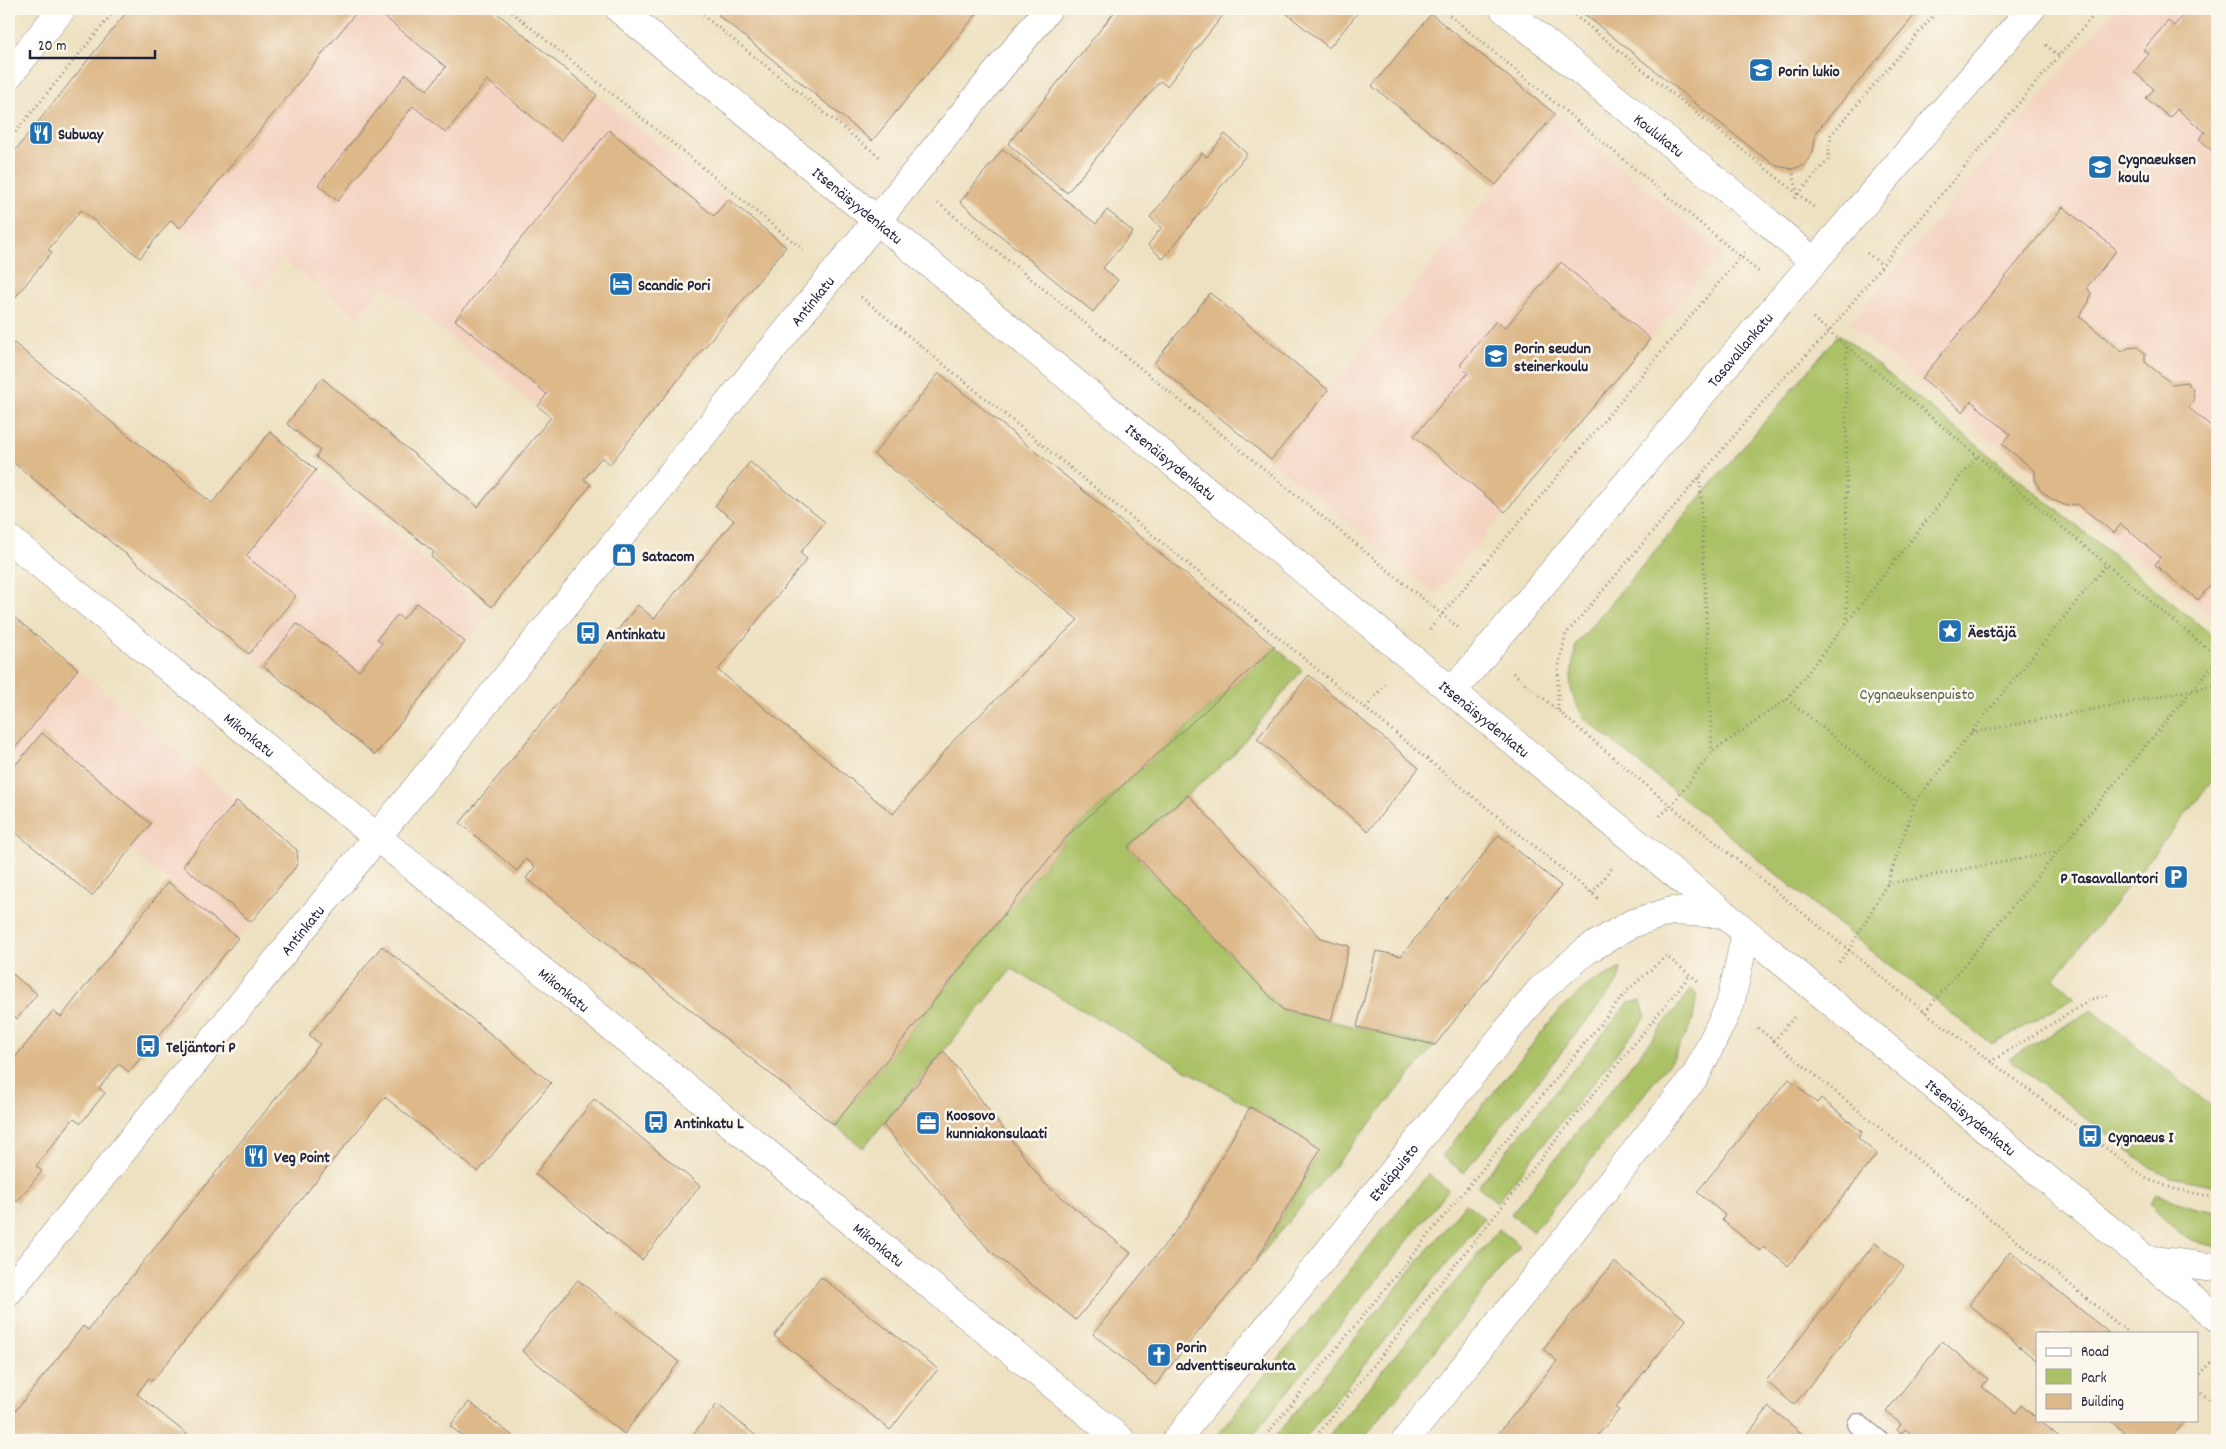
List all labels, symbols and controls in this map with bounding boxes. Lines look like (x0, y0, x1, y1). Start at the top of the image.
scale bar (30, 28, 155, 60)
text: 20 m (38, 36, 66, 58)
school or university icon: Porin lukio (1748, 57, 1774, 83)
place label: Porin lukio (1778, 61, 1840, 84)
street label: Koulukatu (1628, 109, 1688, 164)
restaurant icon: Subway (28, 120, 54, 146)
place label: Subway (58, 124, 105, 147)
place label: Cygnaeuksen koulu (2118, 149, 2196, 190)
school or university icon: Cygnaeuksen koulu (2087, 154, 2113, 180)
street label: Itsenäisyydenkatu (806, 162, 907, 251)
hotel icon: Scandic Pori (608, 271, 634, 297)
street label: Antinkatu (786, 272, 841, 332)
place label: Scandic Pori (638, 275, 710, 298)
street label: Tasavallankatu (1703, 308, 1780, 393)
place label: Porin seudun steinerkoulu (1514, 338, 1591, 379)
school or university icon: Porin seudun steinerkoulu (1483, 343, 1509, 369)
street label: Itsenäisyydenkatu (1119, 419, 1220, 508)
shop icon: Satacom (611, 542, 637, 568)
place label: Satacom (642, 546, 695, 569)
place icon: Äestäjä (1937, 618, 1963, 644)
bus stop icon: Antinkatu (575, 620, 601, 646)
place label: Äestäjä (1968, 622, 2017, 645)
place label: Antinkatu (606, 624, 665, 647)
street label: Itsenäisyydenkatu (1433, 676, 1534, 764)
park label: Cygnaeuksenpuisto (1860, 684, 1974, 707)
street label: Mikonkatu (218, 708, 279, 764)
parking icon: P Tasavallantori (2163, 864, 2189, 890)
place label: P Tasavallantori (2060, 868, 2158, 891)
street label: Antinkatu (276, 901, 331, 962)
street label: Mikonkatu (532, 963, 594, 1019)
bus stop icon: Teljäntori P (135, 1033, 161, 1059)
place label: Teljäntori P (166, 1037, 236, 1060)
street label: Itsenäisyydenkatu (1919, 1074, 2020, 1163)
place label: Koosovo kunniakonsulaati (946, 1105, 1047, 1146)
bus stop icon: Antinkatu L (643, 1109, 669, 1135)
office icon: Koosovo kunniakonsulaati (915, 1110, 941, 1136)
place label: Antinkatu L (674, 1113, 744, 1136)
bus stop icon: Cygnaeus I (2077, 1123, 2103, 1149)
place label: Cygnaeus I (2108, 1127, 2175, 1150)
street label: Eteläpuisto (1364, 1139, 1426, 1207)
restaurant icon: Veg Point (243, 1143, 269, 1169)
place label: Veg Point (274, 1147, 330, 1170)
street label: Mikonkatu (847, 1218, 908, 1274)
legend (2036, 1332, 2198, 1422)
place label: Porin adventtiseurakunta (1176, 1337, 1297, 1378)
church icon: Porin adventtiseurakunta (1146, 1342, 1172, 1368)
text: Road (2081, 1342, 2109, 1364)
text: Park (2081, 1368, 2107, 1390)
text: Building (2081, 1392, 2124, 1414)

